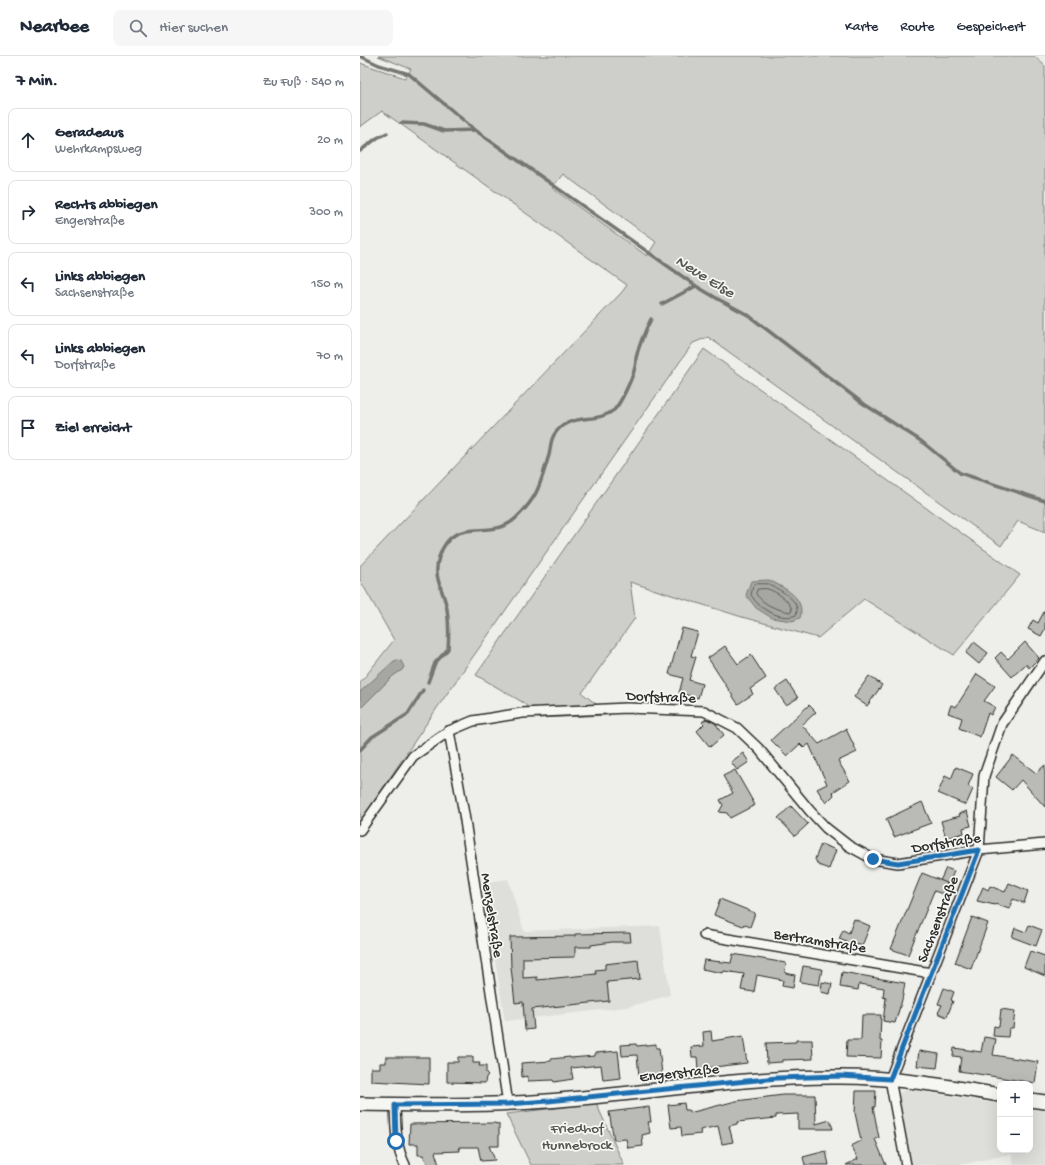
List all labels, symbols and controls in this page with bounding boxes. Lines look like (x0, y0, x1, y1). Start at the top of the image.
search box (113, 10, 393, 46)
text: Nearbee (20, 16, 89, 39)
icon: search (127, 17, 149, 39)
text: Hier suchen (159, 19, 228, 37)
text: Karte (845, 19, 878, 36)
text: Route (900, 19, 934, 36)
text: Gespeichert (956, 19, 1025, 36)
text: 7 Min. (16, 72, 58, 92)
text: Zu Fuß · 540 m (263, 75, 344, 90)
text: Geradeaus (55, 124, 123, 142)
icon: ahead (17, 129, 39, 151)
text: 20 m (317, 133, 343, 148)
text: Wehrkampsweg (55, 142, 142, 157)
text: Rechts abbiegen (55, 196, 158, 214)
icon: right (17, 201, 39, 223)
text: 300 m (309, 205, 343, 220)
text: Engerstraße (55, 214, 125, 229)
water label: Neue Else (671, 252, 738, 304)
text: Links abbiegen (55, 268, 145, 286)
icon: left (17, 273, 39, 295)
text: 150 m (311, 277, 343, 292)
text: Sachsenstraße (55, 286, 134, 301)
text: Links abbiegen (55, 340, 145, 358)
icon: left (17, 345, 39, 367)
text: 70 m (317, 349, 343, 364)
text: Dorfstraße (55, 358, 115, 373)
icon: arrive (17, 417, 39, 439)
text: Ziel erreicht (55, 419, 131, 437)
street label: Dorfstraße (625, 688, 696, 708)
street label: Dorfstraße (910, 830, 982, 858)
route end (864, 850, 882, 868)
street label: Menzelstraße (475, 872, 507, 959)
street label: Sachsenstraße (914, 874, 964, 965)
street label: Bertramstraße (771, 926, 867, 958)
street label: Engerstraße (638, 1061, 720, 1087)
map controls (997, 1081, 1033, 1153)
button: + (997, 1081, 1033, 1117)
button: − (997, 1117, 1033, 1153)
park label: Friedhof Hunnebrock (542, 1120, 614, 1155)
route start (387, 1132, 405, 1150)

